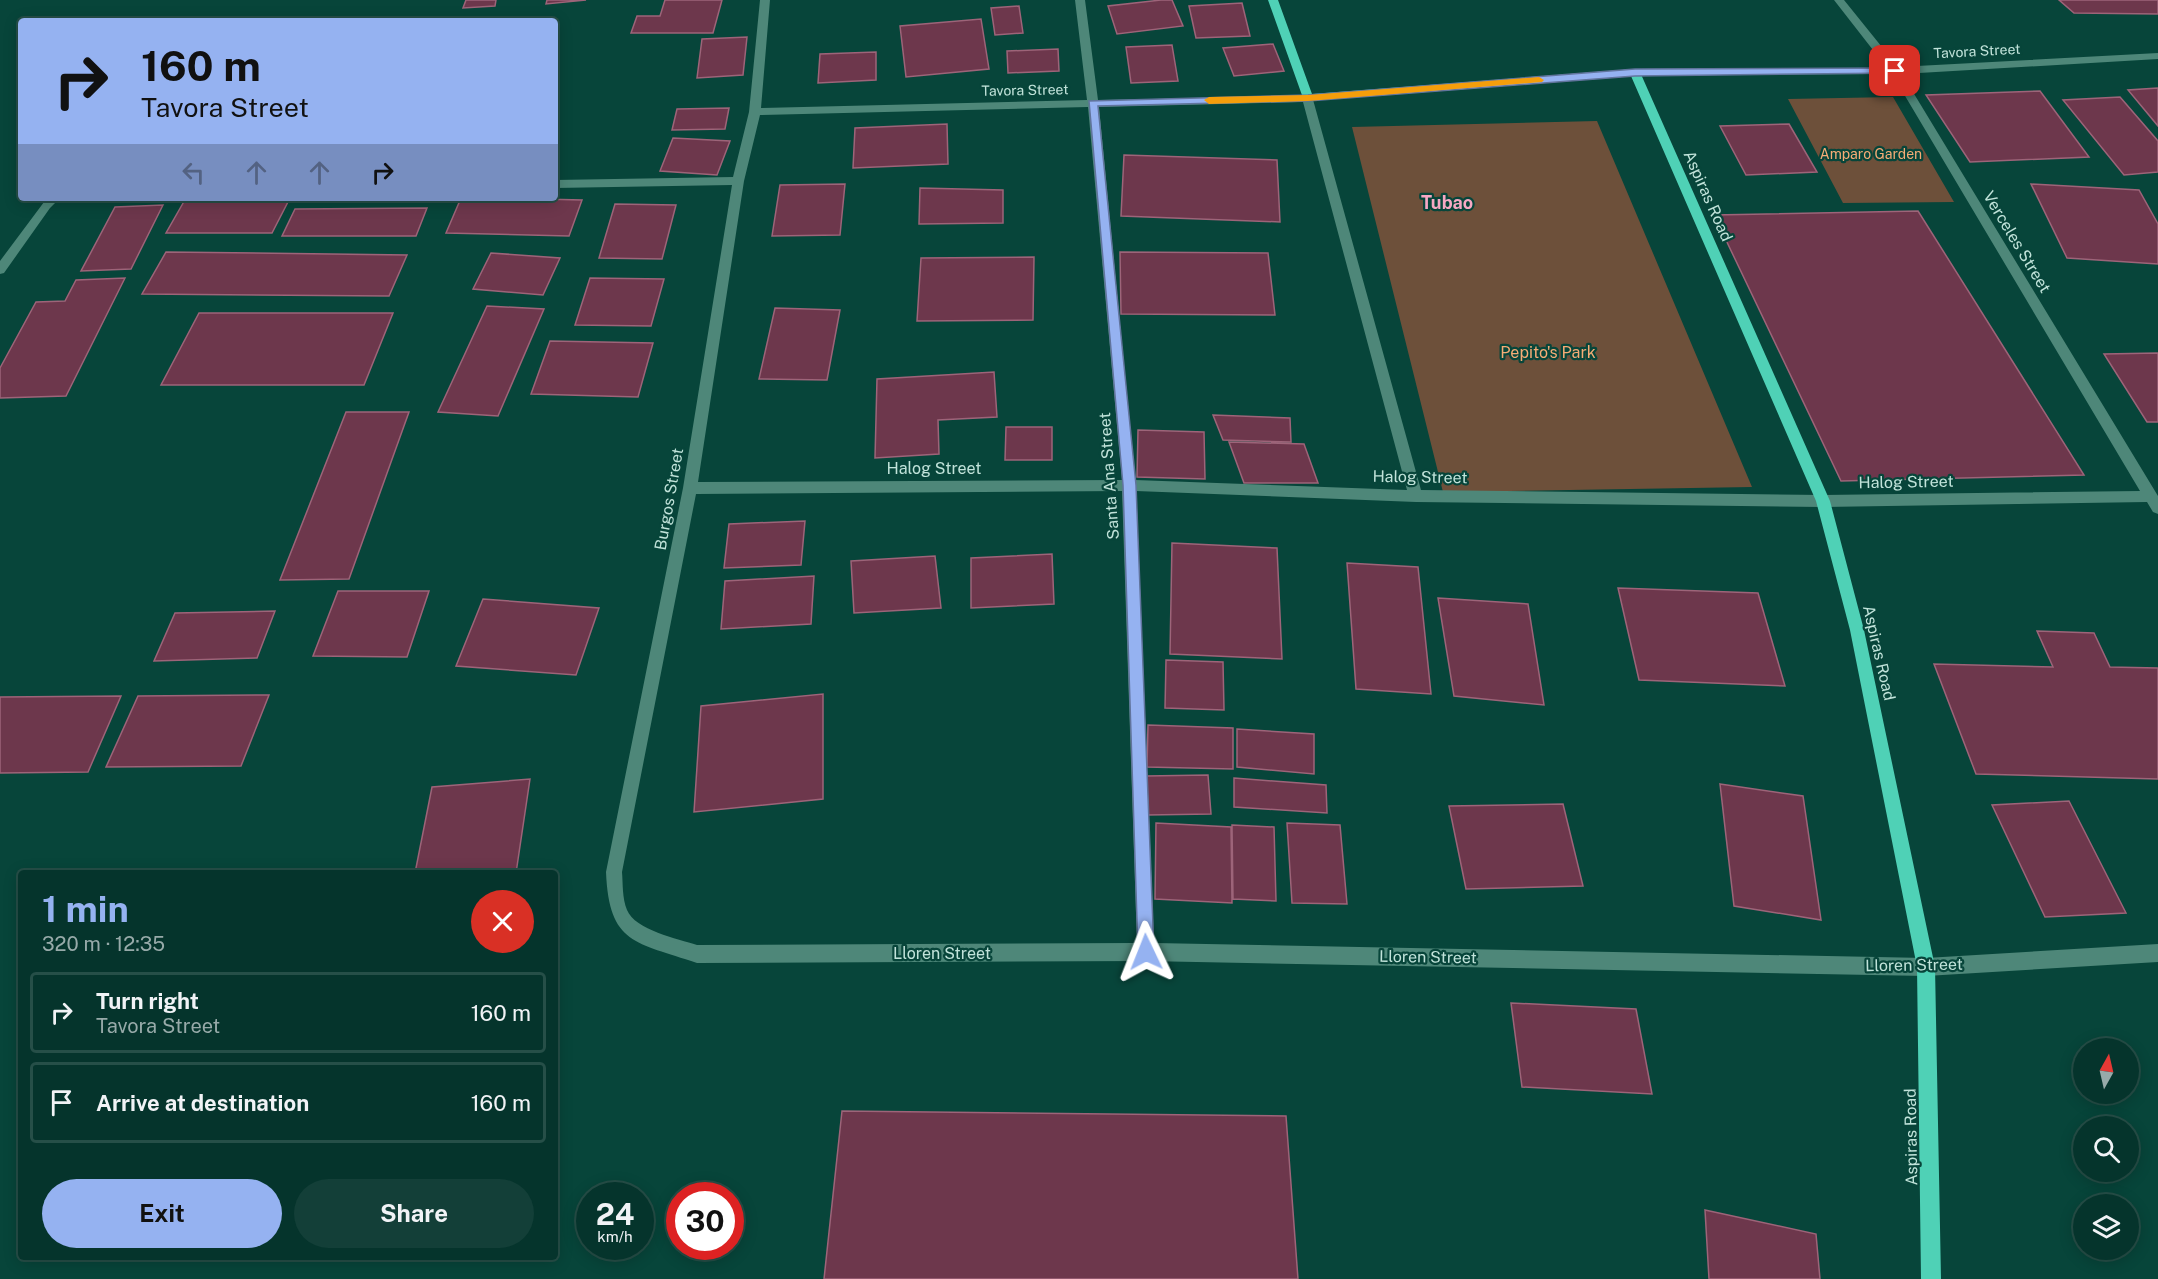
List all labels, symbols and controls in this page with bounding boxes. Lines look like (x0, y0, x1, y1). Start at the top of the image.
text: 160 m (141, 41, 261, 90)
street label: Tavora Street (1933, 41, 2021, 61)
icon: right (42, 42, 120, 120)
pin (1869, 45, 1920, 96)
icon: arrive (1878, 54, 1911, 87)
street label: Tavora Street (981, 81, 1069, 99)
text: Tavora Street (141, 91, 309, 123)
park label: Amparo Garden (1820, 146, 1922, 162)
street label: Aspiras Road (1680, 148, 1736, 244)
icon: left (177, 156, 210, 189)
icon: ahead (240, 156, 273, 189)
icon: ahead (303, 156, 336, 189)
icon: right (366, 156, 399, 189)
street label: Verceles Street (1979, 188, 2055, 296)
district label: Tubao (1421, 192, 1473, 213)
park label: Pepito's Park (1500, 343, 1596, 362)
street label: Santa Ana Street (1095, 412, 1123, 540)
street label: Burgos Street (651, 446, 687, 552)
street label: Halog Street (886, 459, 982, 478)
street label: Halog Street (1372, 467, 1468, 487)
street label: Halog Street (1858, 472, 1954, 492)
street label: Aspiras Road (1859, 603, 1899, 703)
text: 1 min (42, 888, 129, 930)
button: close (471, 890, 534, 953)
position arrow (1114, 920, 1178, 984)
text: 320 m · 12:35 (42, 932, 165, 956)
street label: Lloren Street (893, 944, 991, 963)
street label: Lloren Street (1379, 947, 1477, 967)
street label: Lloren Street (1865, 955, 1963, 975)
text: Turn right (96, 988, 199, 1014)
icon: right (45, 996, 78, 1029)
text: 160 m (471, 1000, 531, 1026)
text: Tavora Street (96, 1014, 220, 1038)
north arrow (2073, 1038, 2139, 1104)
map controls (2073, 1038, 2139, 1260)
icon: arrive (45, 1086, 78, 1119)
street label: Aspiras Road (1901, 1088, 1921, 1186)
text: Arrive at destination (96, 1090, 309, 1116)
text: 160 m (471, 1090, 531, 1116)
button: search (2073, 1116, 2139, 1182)
button: Exit (42, 1179, 282, 1248)
button: Share (294, 1179, 534, 1248)
speed limit sign: 30 (666, 1182, 744, 1260)
button: layers (2073, 1194, 2139, 1260)
text: 24 (596, 1196, 634, 1232)
text: km/h (597, 1228, 633, 1245)

